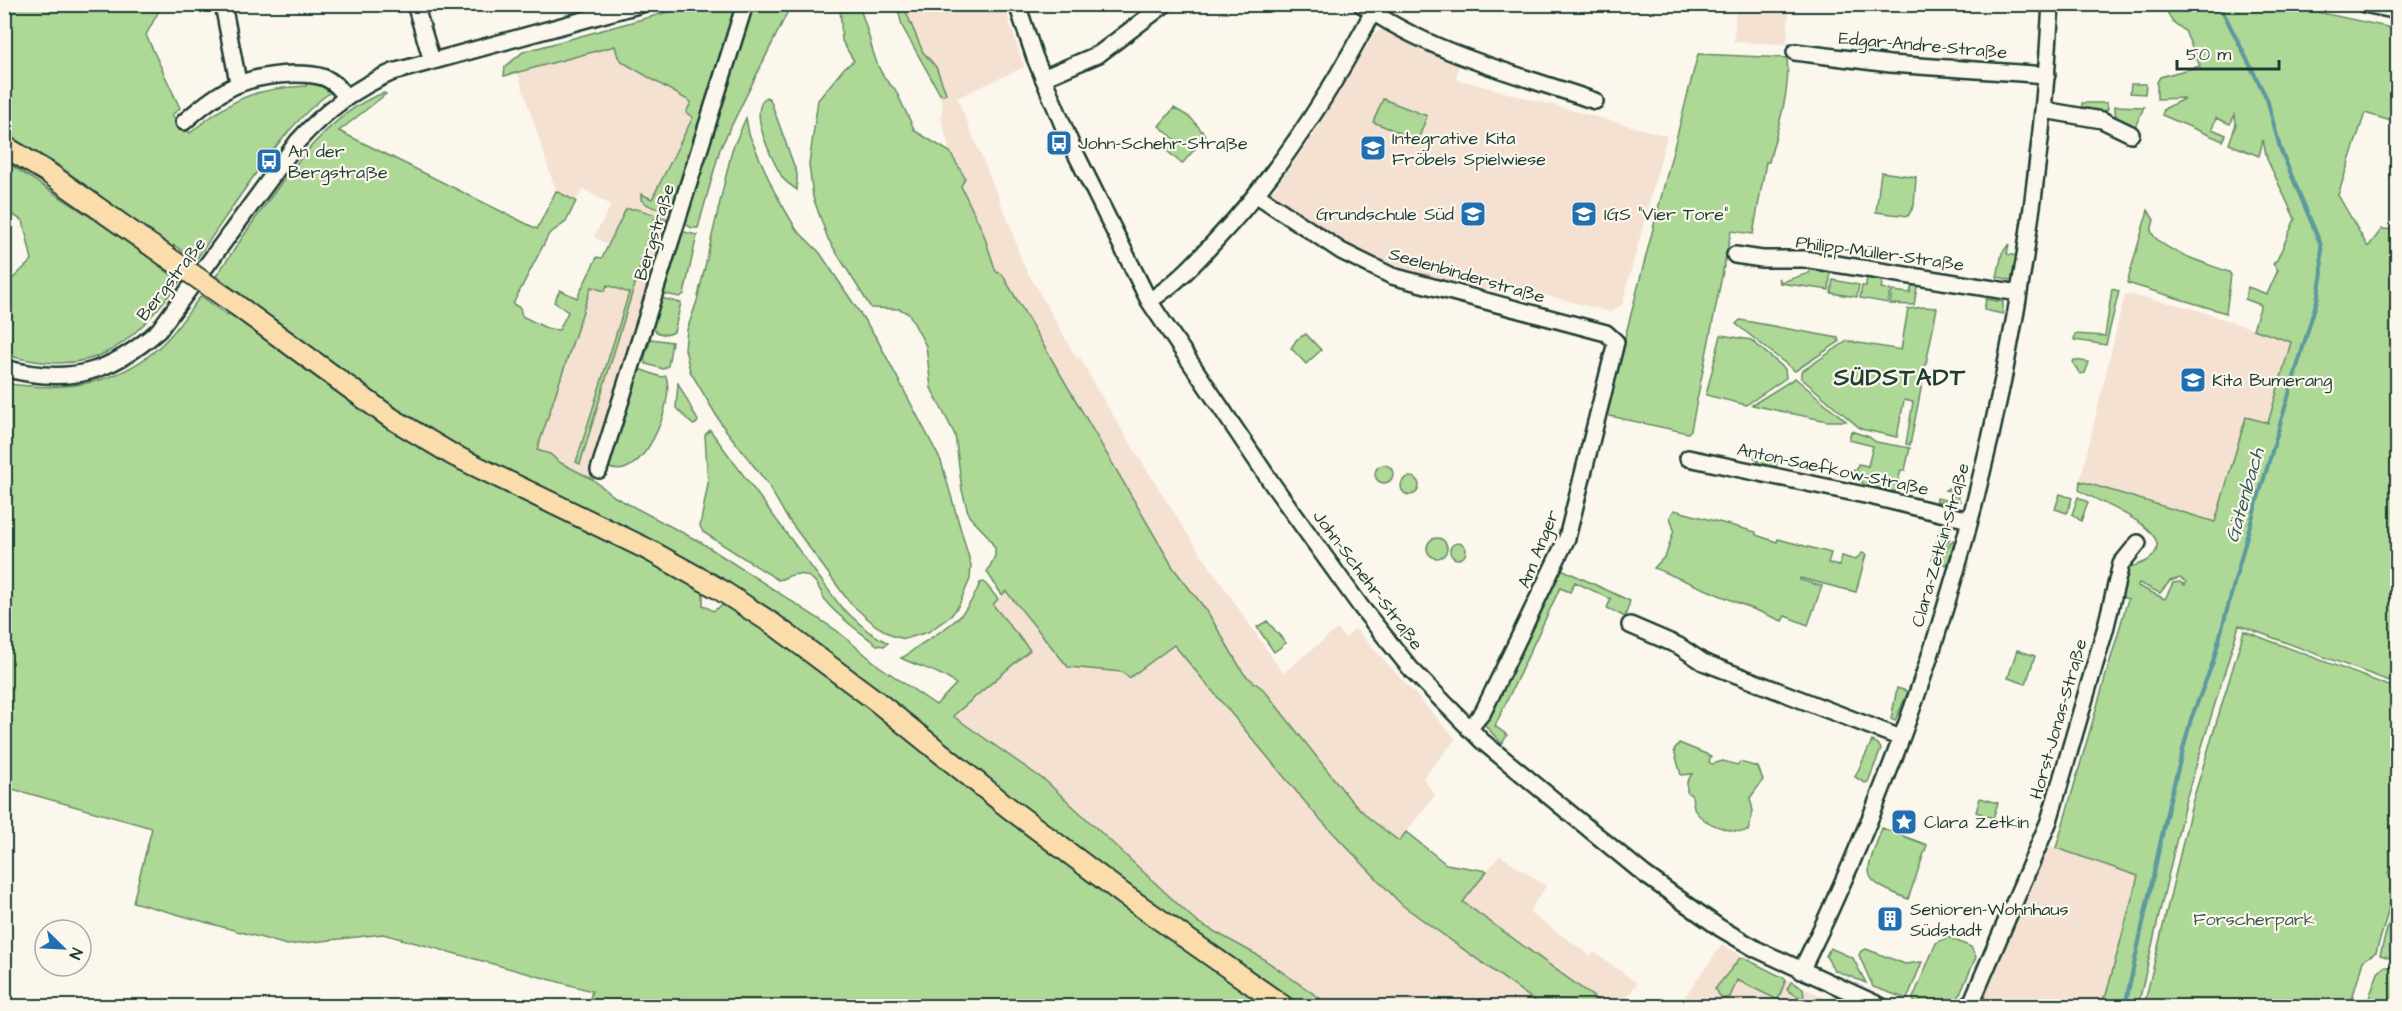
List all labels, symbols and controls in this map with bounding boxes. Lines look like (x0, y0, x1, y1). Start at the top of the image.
street label: Edgar-Andre-Straße (1837, 26, 2009, 66)
scale bar (2177, 33, 2279, 71)
text: 50 m (2186, 42, 2231, 67)
place label: Integrative Kita Fröbels Spielwiese (1392, 126, 1546, 172)
bus stop icon: John-Schehr-Straße (1044, 128, 1074, 158)
place label: John-Schehr-Straße (1078, 131, 1248, 156)
school or university icon: Integrative Kita Fröbels Spielwiese (1358, 133, 1388, 163)
place label: An der Bergstraße (288, 139, 388, 186)
bus stop icon: An der Bergstraße (254, 146, 284, 176)
street label: Bergstraße (628, 181, 682, 284)
school or university icon: Grundschule Süd (1458, 199, 1488, 229)
school or university icon: IGS "Vier Tore" (1569, 199, 1599, 229)
place label: Grundschule Süd (1316, 202, 1454, 227)
place label: IGS "Vier Tore" (1604, 202, 1728, 227)
street label: Philipp-Müller-Straße (1794, 229, 1966, 278)
street label: Bergstraße (131, 232, 213, 327)
street label: Seelenbinderstraße (1386, 241, 1548, 310)
district label: SÜDSTADT (1833, 361, 1966, 395)
school or university icon: Kita Bumerang (2178, 365, 2208, 395)
place label: Kita Bumerang (2212, 368, 2332, 394)
street label: Anton-Saefkow-Straße (1735, 437, 1931, 502)
water label: Gätenbach (2218, 444, 2272, 546)
street label: Clara-Zetkin-Straße (1905, 460, 1976, 630)
street label: John-Schehr-Straße (1307, 505, 1429, 656)
street label: Am Anger (1511, 506, 1566, 592)
street label: Horst-Jonas-Straße (2024, 636, 2093, 802)
place icon: Clara Zetkin (1889, 807, 1919, 837)
place label: Clara Zetkin (1924, 810, 2029, 835)
place label: Senioren-Wohnhaus Südstadt (1910, 897, 2069, 943)
building icon: Senioren-Wohnhaus Südstadt (1875, 904, 1905, 934)
park label: Forscherpark (2193, 907, 2315, 932)
north arrow (33, 918, 93, 978)
text: N (64, 945, 88, 963)

